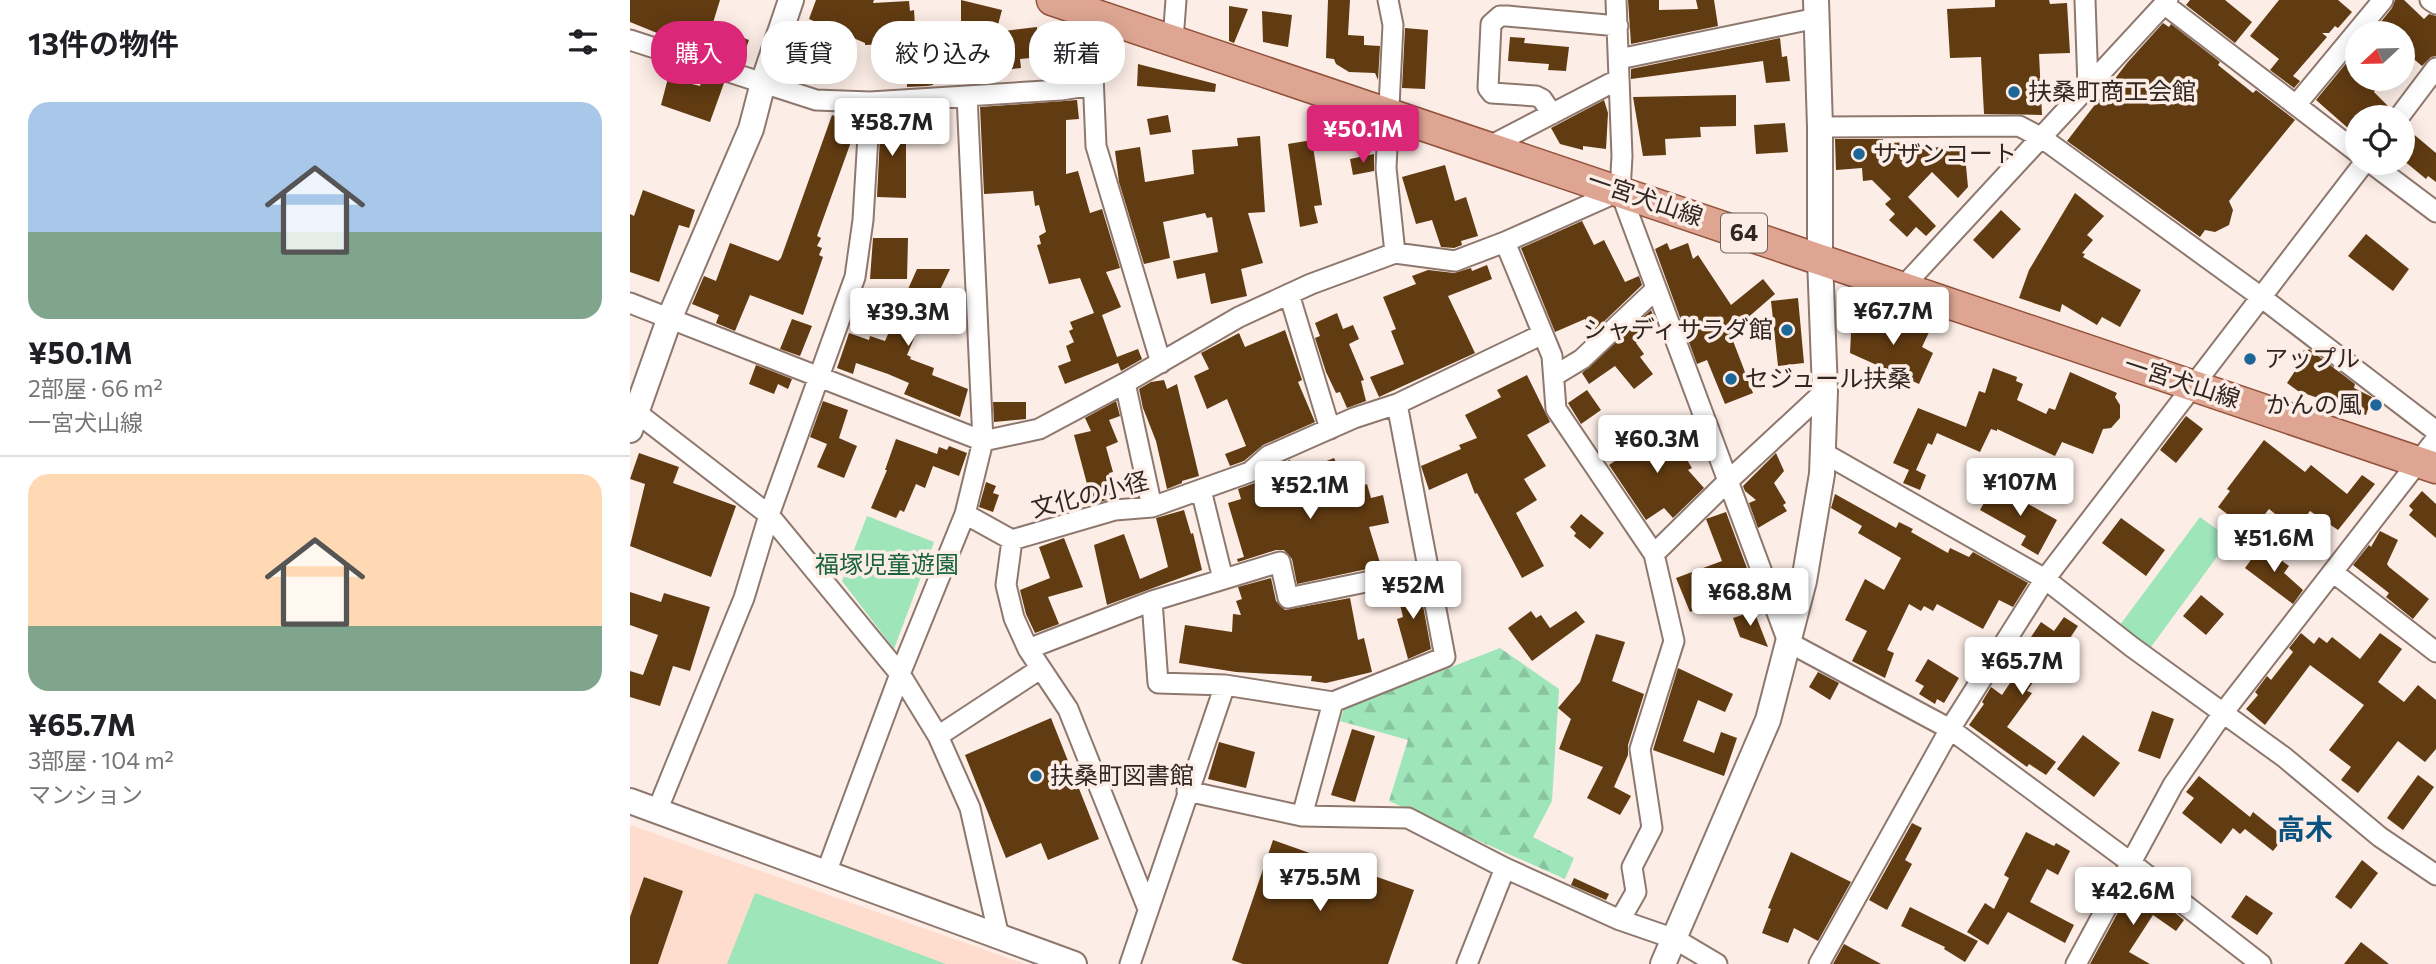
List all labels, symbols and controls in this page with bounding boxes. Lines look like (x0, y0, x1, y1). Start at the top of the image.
chip: 購入 (651, 21, 747, 84)
chip: 賃貸 (761, 21, 857, 84)
chip: 絞り込み (871, 21, 1015, 84)
chip: 新着 (1029, 21, 1125, 84)
north arrow (2345, 21, 2415, 91)
map controls (2345, 21, 2415, 175)
icon: filters (564, 23, 602, 61)
text: 13件の物件 (28, 24, 179, 61)
place label: 扶桑町商工会館 (2028, 76, 2196, 105)
marker: 扶桑町商工会館 (2006, 84, 2022, 100)
pin: ¥58.7M (835, 99, 949, 158)
button: locate (2345, 105, 2415, 175)
pin: ¥50.1M (1306, 106, 1420, 165)
text: ¥58.7M (851, 107, 933, 135)
text: ¥50.1M (1323, 114, 1403, 142)
place label: サザンコート (1873, 138, 2017, 167)
marker: サザンコート (1851, 146, 1867, 162)
icon: home (252, 147, 378, 273)
street label: 一宮犬山線 (1584, 164, 1707, 231)
road number: 64 (1721, 214, 1767, 252)
pin: ¥39.3M (851, 288, 965, 348)
pin: ¥67.7M (1836, 288, 1950, 347)
text: ¥67.7M (1853, 296, 1933, 324)
text: ¥39.3M (866, 297, 950, 325)
place label: シャディサラダ館 (1583, 314, 1773, 343)
marker: シャディサラダ館 (1779, 322, 1795, 338)
text: ¥50.1M (28, 333, 133, 370)
place label: アップル (2264, 343, 2360, 372)
street label: 一宮犬山線 (2121, 348, 2244, 413)
marker: アップル (2242, 351, 2258, 367)
place label: セジュール扶桑 (1745, 363, 1911, 392)
marker: セジュール扶桑 (1723, 371, 1739, 387)
text: 2部屋 · 66 m² (28, 374, 163, 402)
place label: かんの風 (2266, 389, 2362, 418)
marker: かんの風 (2368, 397, 2384, 413)
text: 一宮犬山線 (28, 408, 143, 436)
pin: ¥60.3M (1600, 416, 1714, 475)
text: ¥60.3M (1614, 424, 1700, 452)
pin: ¥107M (1971, 458, 2069, 518)
pin: ¥52.1M (1253, 462, 1367, 521)
street label: 文化の小径 (1028, 465, 1151, 522)
text: ¥107M (1983, 467, 2058, 495)
text: ¥52.1M (1271, 470, 1349, 498)
pin: ¥51.6M (2217, 514, 2331, 574)
icon: home (252, 519, 378, 645)
text: ¥51.6M (2234, 523, 2314, 551)
park label: 福塚児童遊園 (815, 549, 959, 578)
pin: ¥52M (1372, 562, 1454, 621)
pin: ¥68.8M (1693, 568, 1807, 628)
text: ¥52M (1381, 570, 1445, 598)
text: ¥68.8M (1708, 577, 1792, 605)
pin: ¥65.7M (1965, 638, 2079, 697)
text: ¥65.7M (1981, 646, 2063, 674)
text: ¥65.7M (28, 705, 136, 742)
text: 3部屋 · 104 m² (28, 746, 174, 774)
place label: 扶桑町図書館 (1050, 760, 1194, 789)
marker: 扶桑町図書館 (1028, 768, 1044, 784)
text: マンション (28, 780, 143, 808)
district label: 高木 (2277, 811, 2333, 845)
pin: ¥75.5M (1263, 853, 1377, 913)
text: ¥75.5M (1279, 862, 1361, 890)
pin: ¥42.6M (2076, 867, 2190, 927)
text: ¥42.6M (2091, 876, 2175, 904)

